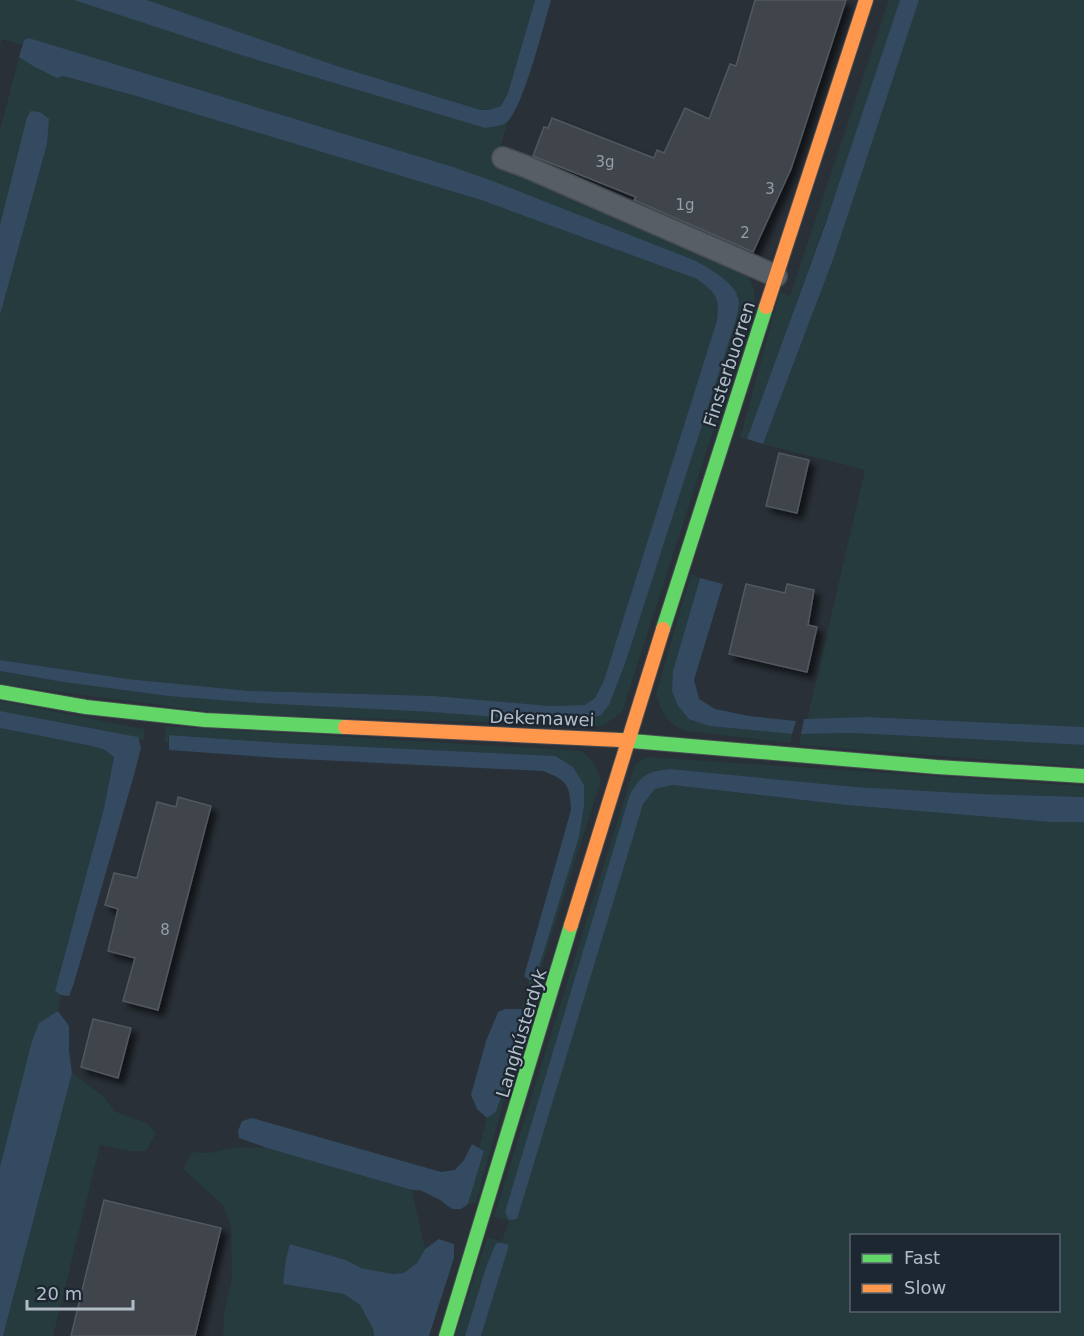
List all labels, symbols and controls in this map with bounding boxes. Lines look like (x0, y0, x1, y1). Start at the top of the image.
house number: 3g (595, 153, 615, 171)
house number: 3 (765, 180, 775, 198)
house number: 1g (675, 196, 695, 214)
house number: 2 (740, 224, 750, 242)
street label: Finsterbuorren (699, 299, 759, 429)
street label: Dekemawei (489, 706, 595, 730)
house number: 8 (160, 921, 170, 939)
street label: Langhústerdyk (491, 965, 551, 1100)
legend (850, 1234, 1060, 1312)
text: Fast (904, 1247, 940, 1268)
scale bar (27, 1273, 134, 1311)
text: Slow (904, 1277, 946, 1298)
text: 20 m (36, 1283, 82, 1304)

